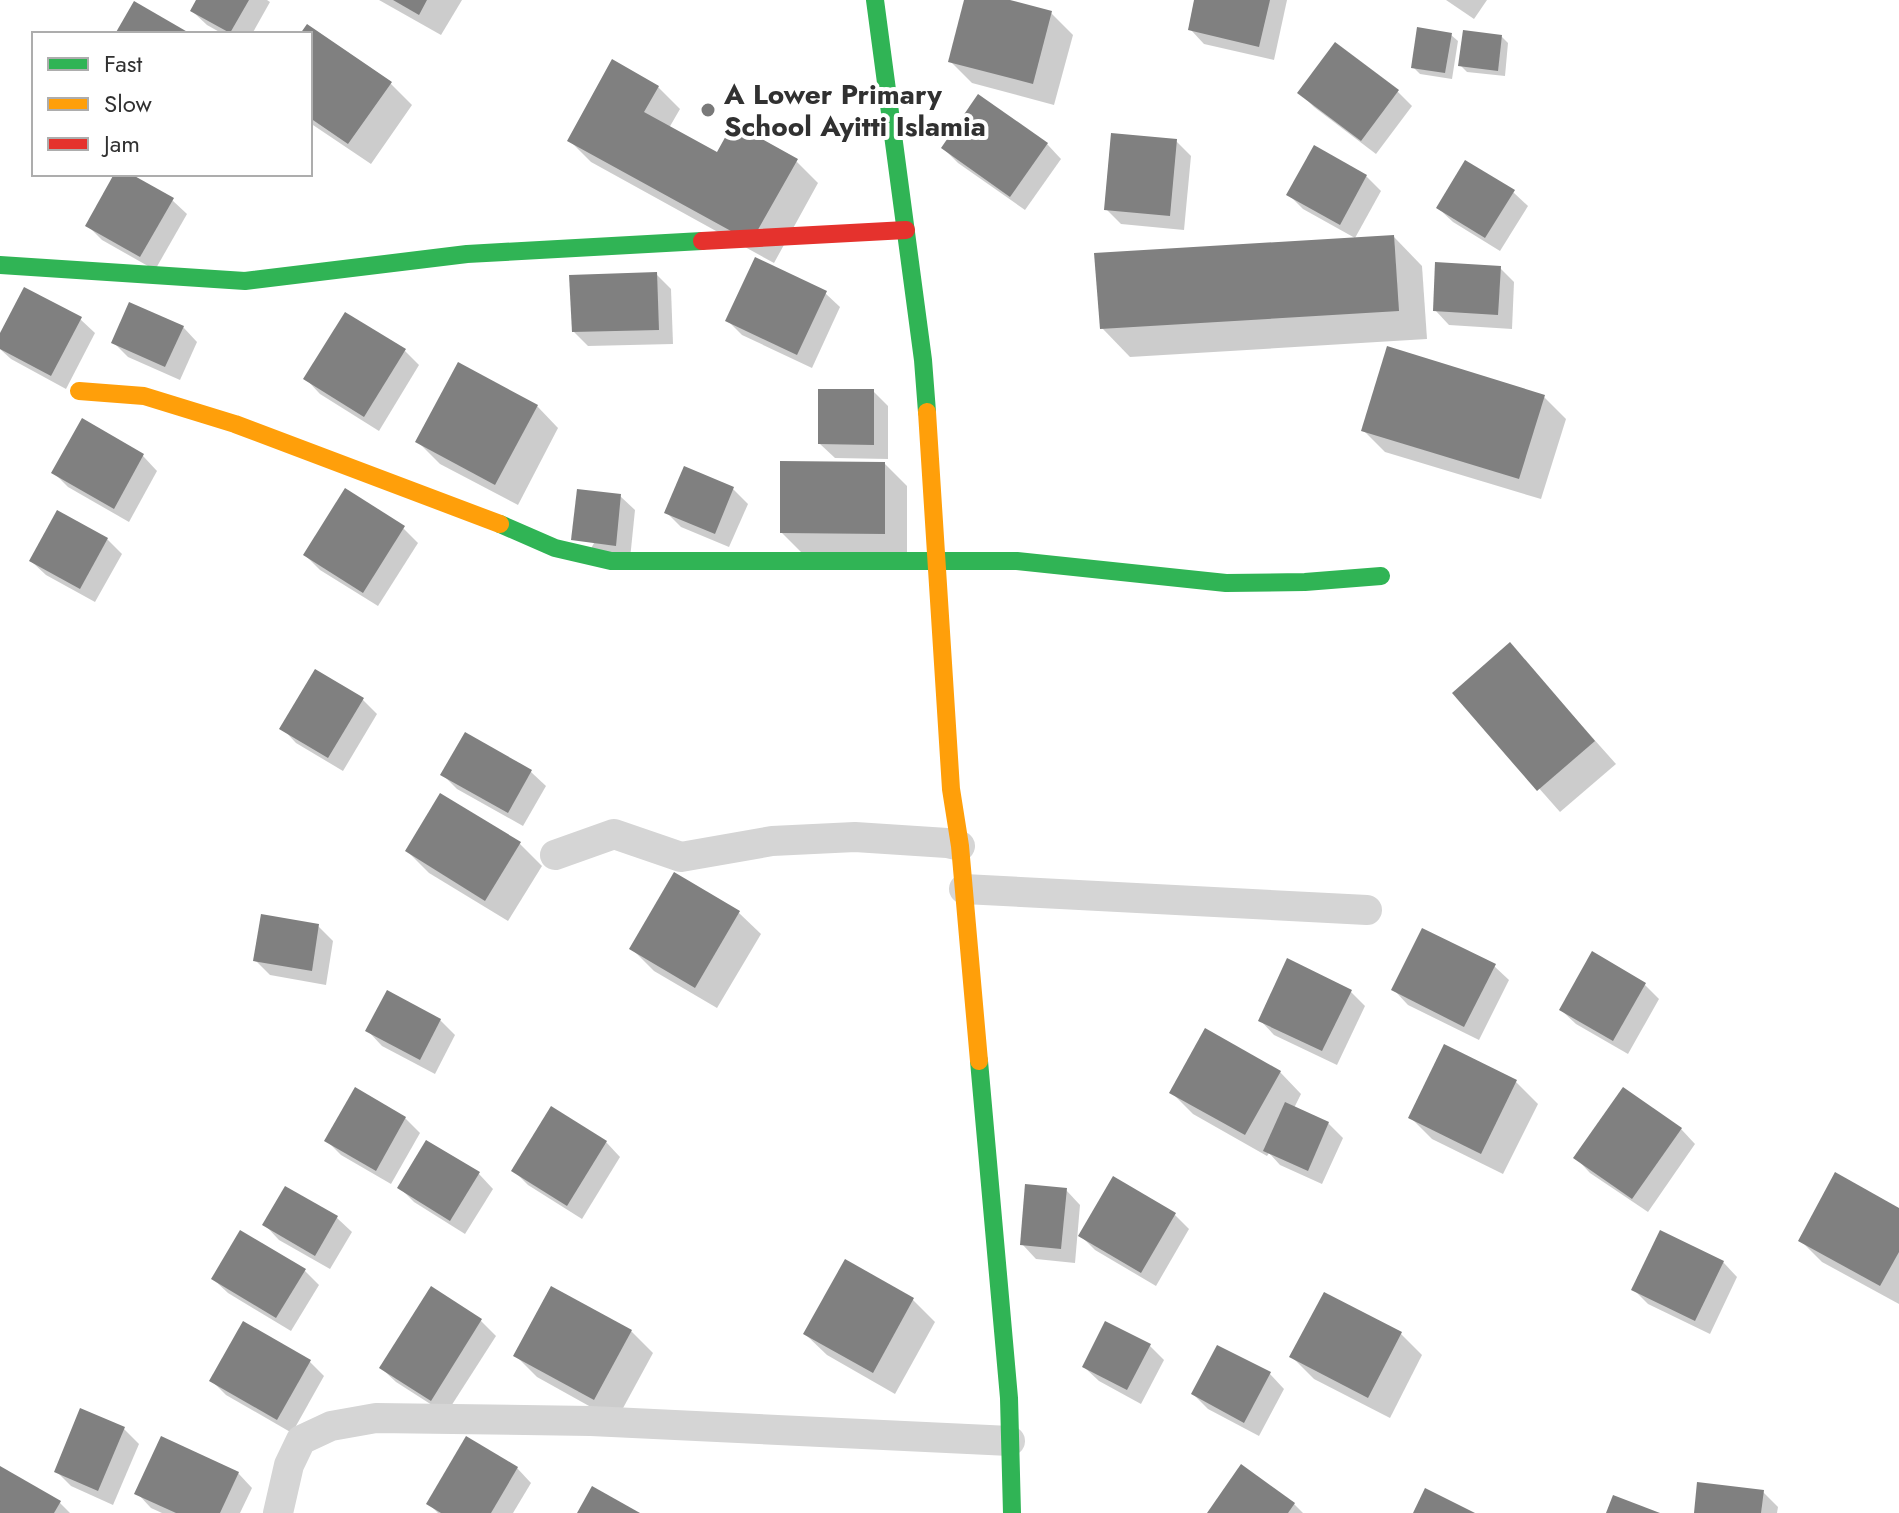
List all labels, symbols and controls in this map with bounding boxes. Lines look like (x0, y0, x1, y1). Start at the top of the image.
legend (32, 32, 312, 176)
text: Fast (104, 46, 142, 81)
place label: A Lower Primary School Ayitti Islamia (723, 74, 986, 147)
text: Slow (104, 86, 152, 121)
marker: A Lower Primary School Ayitti Islamia (699, 101, 717, 119)
text: Jam (101, 126, 140, 161)

